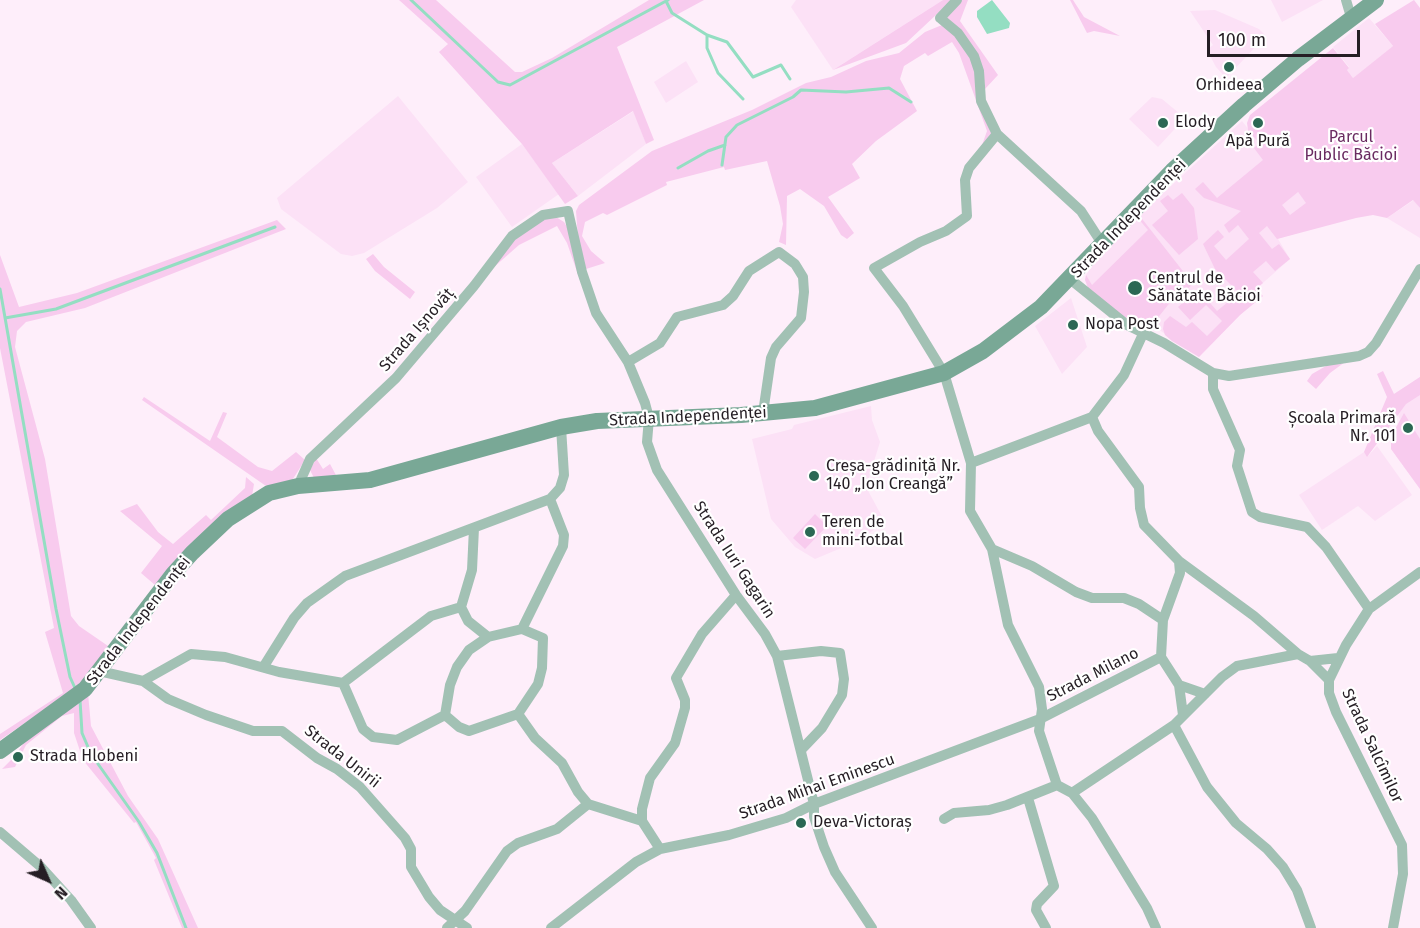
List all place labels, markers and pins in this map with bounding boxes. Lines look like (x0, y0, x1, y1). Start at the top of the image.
marker: Orhideea (1222, 60, 1236, 74)
place label: Orhideea (1196, 76, 1262, 96)
place label: Elody (1175, 113, 1215, 133)
marker: Elody (1156, 116, 1170, 130)
marker: Apă Pură (1251, 116, 1265, 130)
place label: Apă Pură (1226, 132, 1290, 152)
place label: Centrul de Sănătate Băcioi (1148, 269, 1261, 307)
marker: Centrul de Sănătate Băcioi (1126, 279, 1144, 297)
place label: Nopa Post (1085, 315, 1159, 335)
marker: Nopa Post (1066, 318, 1080, 332)
place label: Școala Primară Nr. 101 (1288, 409, 1396, 447)
marker: Școala Primară Nr. 101 (1401, 421, 1415, 435)
place label: Creșa-grădiniță Nr. 140 „Ion Creangă” (826, 457, 960, 495)
marker: Creșa-grădiniță Nr. 140 „Ion Creangă” (807, 469, 821, 483)
place label: Teren de mini-fotbal (822, 513, 903, 551)
marker: Teren de mini-fotbal (803, 525, 817, 539)
place label: Strada Hlobeni (30, 747, 138, 767)
marker: Strada Hlobeni (11, 750, 25, 764)
place label: Deva-Victoraș (813, 813, 912, 833)
marker: Deva-Victoraș (794, 816, 808, 830)

